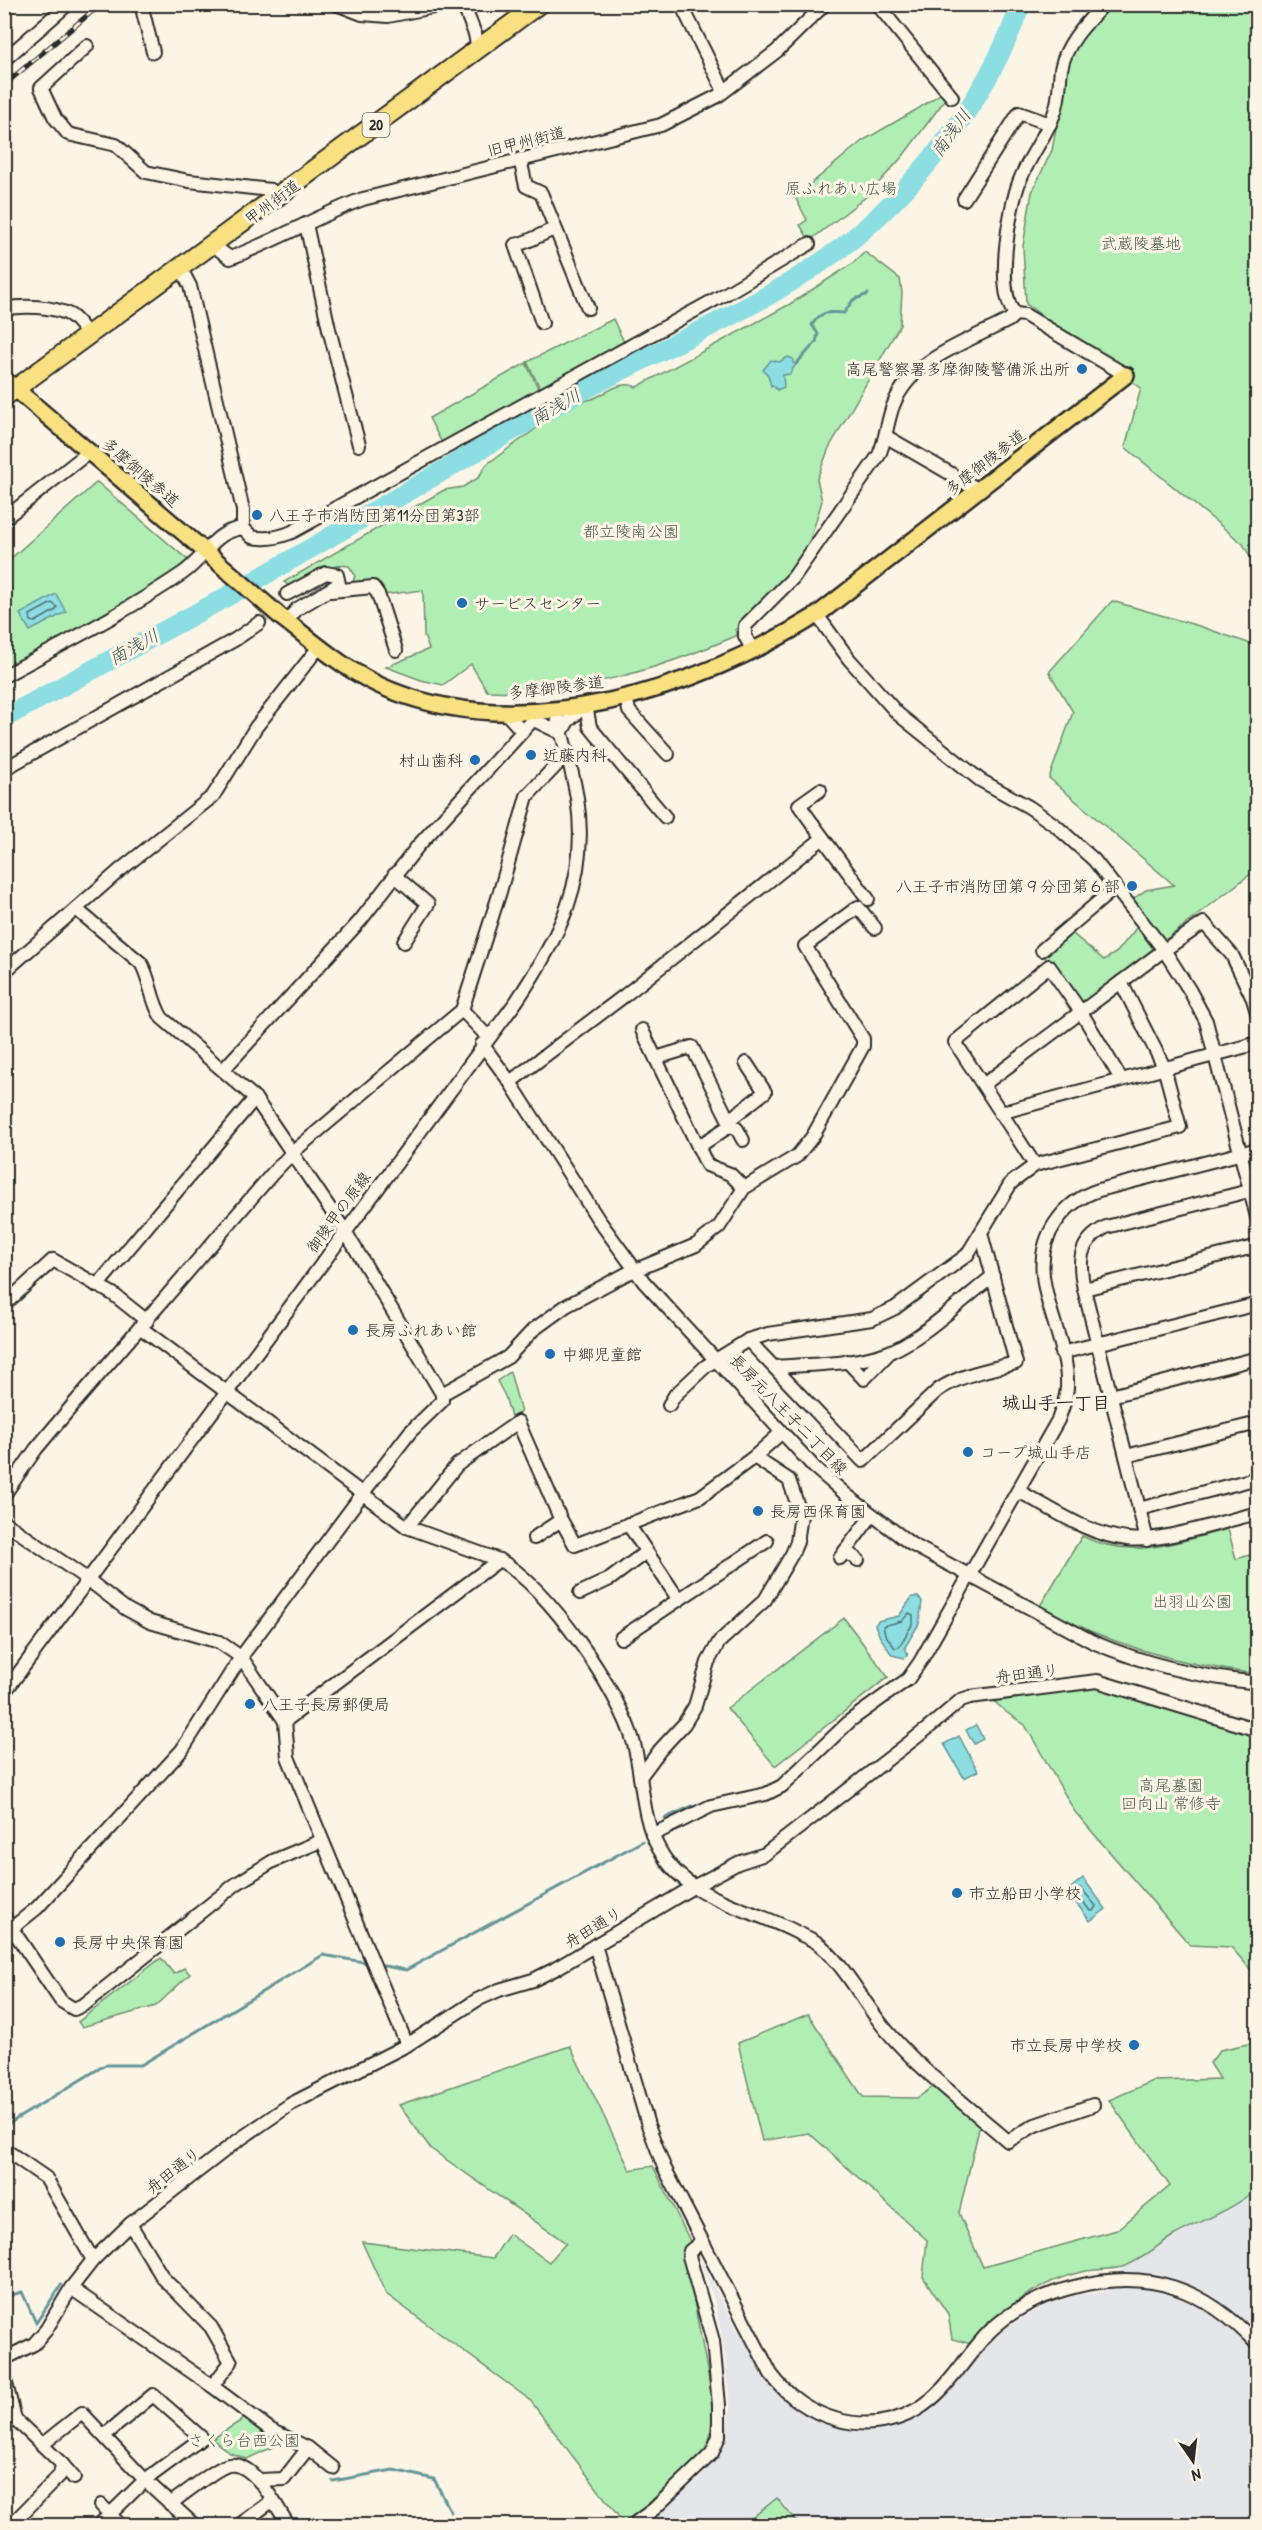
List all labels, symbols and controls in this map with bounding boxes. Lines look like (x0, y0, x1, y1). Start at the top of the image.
water label: 南浅川 (925, 104, 977, 162)
road number: 20 (362, 113, 389, 137)
street label: 旧甲州街道 (485, 121, 567, 161)
street label: 甲州街道 (240, 174, 304, 230)
park label: 原ふれあい広場 (785, 177, 897, 199)
park label: 武蔵陵墓地 (1101, 232, 1181, 254)
place label: 高尾警察署多摩御陵警備派出所 (846, 358, 1070, 380)
marker: 高尾警察署多摩御陵警備派出所 (1075, 362, 1089, 376)
water label: 南浅川 (526, 382, 585, 431)
street label: 多摩御陵参道 (940, 424, 1030, 500)
street label: 多摩御陵参道 (98, 432, 184, 512)
place label: 八王子市消防団第11分団第3部 (269, 504, 480, 526)
marker: 八王子市消防団第11分団第3部 (250, 508, 264, 522)
park label: 都立陵南公園 (583, 520, 679, 542)
place label: サービスセンター (474, 592, 601, 614)
marker: サービスセンター (455, 596, 469, 610)
water label: 南浅川 (104, 623, 163, 671)
street label: 多摩御陵参道 (507, 670, 605, 704)
place label: 近藤内科 (543, 744, 607, 766)
marker: 近藤内科 (524, 748, 538, 762)
place label: 村山歯科 (399, 749, 463, 771)
marker: 村山歯科 (468, 753, 482, 767)
place label: 八王子市消防団第９分団第６部 (896, 875, 1120, 897)
marker: 八王子市消防団第９分団第６部 (1125, 879, 1139, 893)
street label: 御陵甲の原線 (301, 1167, 375, 1257)
place label: 長房ふれあい館 (365, 1319, 477, 1341)
marker: 長房ふれあい館 (346, 1323, 360, 1337)
place label: 中郷児童館 (562, 1343, 642, 1365)
marker: 中郷児童館 (543, 1347, 557, 1361)
street label: 長房元八王子二丁目線 (726, 1349, 852, 1479)
district label: 城山手一丁目 (1002, 1390, 1110, 1415)
place label: コープ城山手店 (980, 1441, 1091, 1463)
marker: コープ城山手店 (961, 1445, 975, 1459)
place label: 長房西保育園 (770, 1500, 866, 1522)
marker: 長房西保育園 (751, 1504, 765, 1518)
park label: 出羽山公園 (1152, 1590, 1232, 1612)
street label: 舟田通り (994, 1658, 1060, 1688)
place label: 八王子長房郵便局 (262, 1693, 390, 1715)
marker: 八王子長房郵便局 (243, 1697, 257, 1711)
park label: 高尾墓園 回向山 常修寺 (1121, 1774, 1221, 1814)
place label: 市立船田小学校 (969, 1882, 1081, 1904)
marker: 市立船田小学校 (950, 1886, 964, 1900)
street label: 舟田通り (560, 1901, 626, 1953)
place label: 長房中央保育園 (72, 1931, 184, 1953)
marker: 長房中央保育園 (53, 1935, 67, 1949)
place label: 市立長房中学校 (1010, 2034, 1122, 2056)
marker: 市立長房中学校 (1127, 2038, 1141, 2052)
street label: 舟田通り (141, 2142, 205, 2198)
park label: さくら台西公園 (188, 2429, 300, 2451)
north arrow (1163, 2431, 1223, 2491)
text: N (1189, 2464, 1203, 2487)

